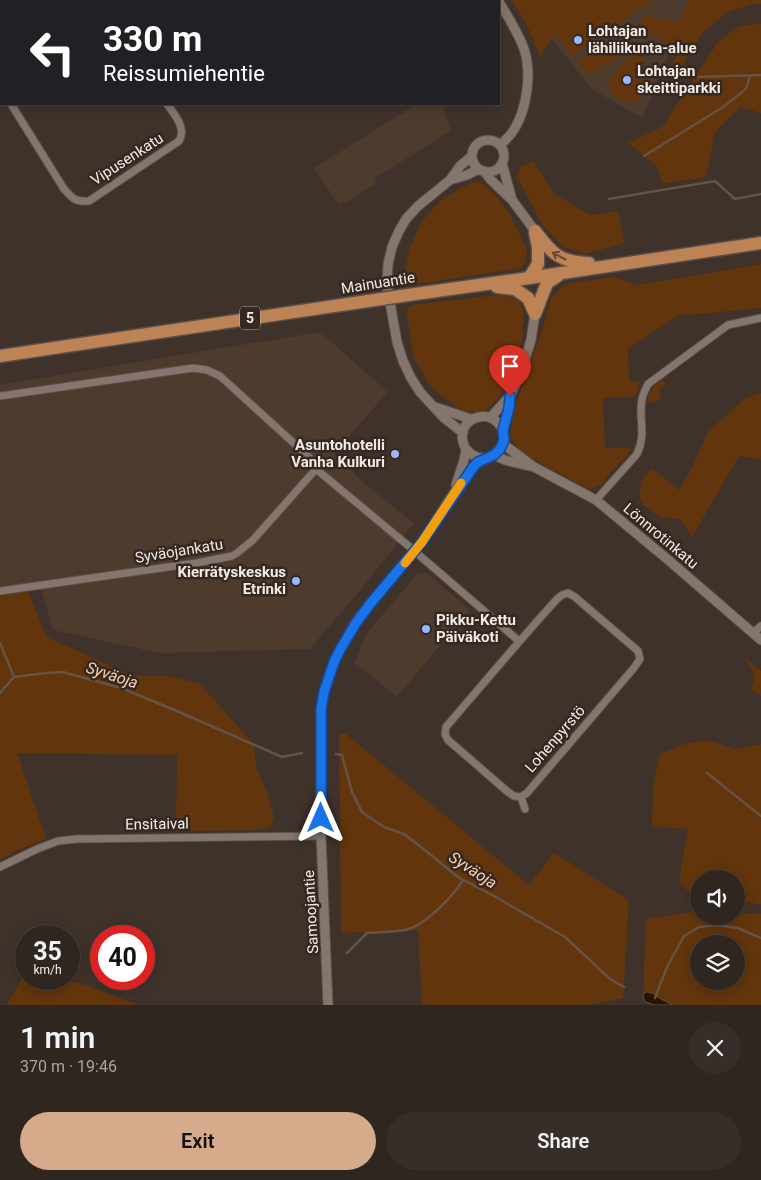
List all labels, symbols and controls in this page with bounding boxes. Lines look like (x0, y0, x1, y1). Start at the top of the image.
text: 330 m (103, 19, 202, 60)
icon: left (20, 20, 85, 85)
place label: Lohtajan lähiliikunta-alue (588, 22, 697, 57)
marker: Lohtajan lähiliikunta-alue (572, 34, 584, 46)
text: Reissumiehentie (103, 61, 265, 86)
place label: Lohtajan skeittiparkki (637, 62, 721, 97)
marker: Lohtajan skeittiparkki (621, 74, 633, 86)
street label: Vipusenkatu (87, 129, 167, 189)
one-way arrow (552, 251, 567, 260)
street label: Mainuantie (340, 268, 416, 298)
road number: 5 (240, 306, 260, 330)
pin (489, 345, 531, 396)
icon: arrive (496, 352, 524, 380)
place label: Asuntohotelli Vanha Kulkuri (291, 436, 385, 471)
marker: Asuntohotelli Vanha Kulkuri (389, 448, 401, 460)
street label: Lönnrotinkatu (620, 499, 702, 573)
street label: Syväojankatu (134, 535, 224, 567)
place label: Kierrätyskeskus Etrinki (178, 563, 286, 598)
marker: Kierrätyskeskus Etrinki (290, 575, 302, 587)
place label: Pikku-Kettu Päiväkoti (436, 611, 516, 646)
marker: Pikku-Kettu Päiväkoti (420, 623, 432, 635)
water label: Syväoja (84, 658, 140, 692)
street label: Lohenpyrstö (521, 702, 589, 776)
position arrow (294, 791, 346, 843)
street label: Ensitaival (125, 814, 189, 834)
water label: Syväoja (445, 847, 501, 893)
street label: Samoojantie (300, 870, 322, 954)
map controls (690, 870, 745, 990)
button: sound (690, 870, 745, 925)
speed limit sign: 40 (90, 925, 155, 990)
button: layers (690, 935, 745, 990)
text: 35 (33, 937, 62, 966)
text: km/h (33, 963, 62, 977)
text: 1 min (20, 1020, 95, 1055)
button: close (689, 1022, 741, 1074)
text: 370 m · 19:46 (20, 1057, 117, 1076)
button: Exit (20, 1112, 376, 1170)
button: Share (386, 1112, 741, 1170)

